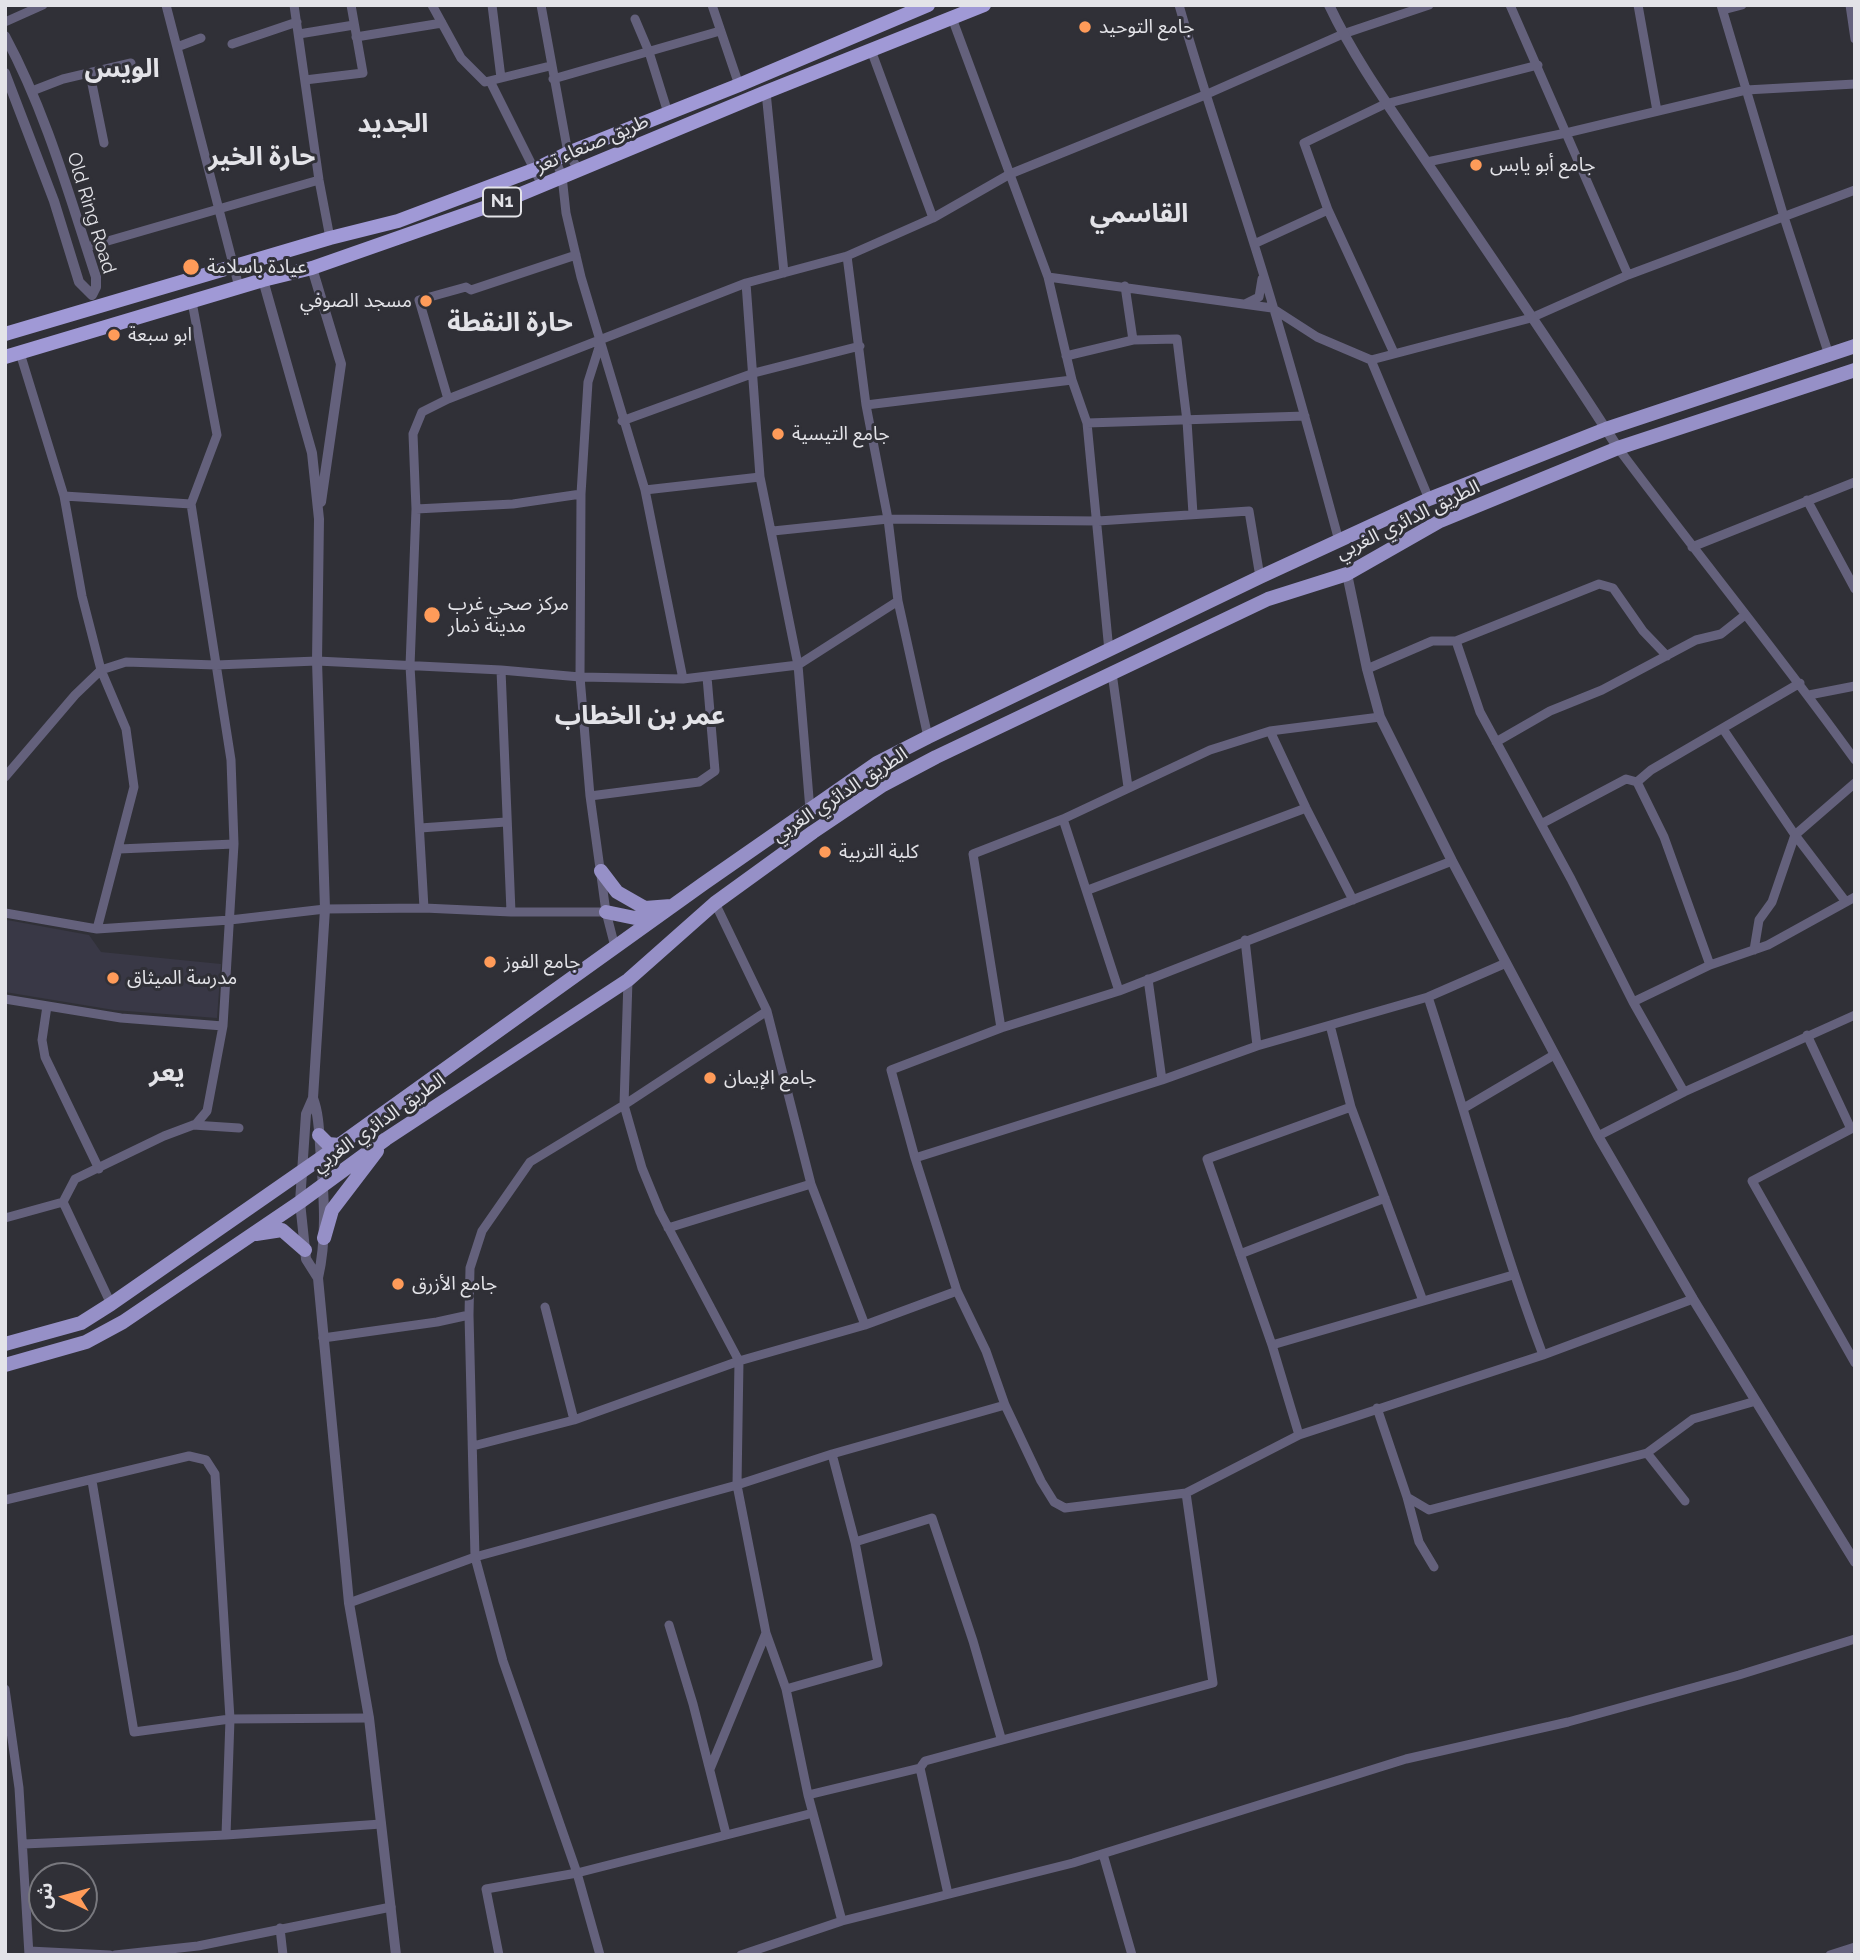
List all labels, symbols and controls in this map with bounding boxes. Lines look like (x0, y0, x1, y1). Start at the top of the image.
place label: جامع التوحيد (1099, 16, 1195, 38)
marker: جامع التوحيد (1077, 19, 1093, 35)
district label: الويس (84, 53, 160, 85)
district label: الجديد (358, 108, 428, 140)
street label: طريق صنعاء تعز (532, 110, 652, 178)
district label: حارة الخير (209, 141, 315, 173)
street label: Old Ring Road (62, 150, 120, 276)
place label: جامع أبو يابس (1490, 154, 1595, 176)
marker: جامع أبو يابس (1468, 157, 1484, 173)
road number: N1 (483, 188, 521, 216)
district label: القاسمي (1090, 198, 1188, 230)
place label: عيادة باسلامة (207, 256, 307, 278)
marker: عيادة باسلامة (181, 257, 201, 277)
place label: مسجد الصوفي (300, 290, 412, 312)
marker: مسجد الصوفي (418, 293, 434, 309)
district label: حارة النقطة (447, 307, 573, 339)
place label: ابو سبعة (128, 324, 192, 346)
marker: ابو سبعة (106, 327, 122, 343)
place label: جامع التيسية (792, 423, 890, 445)
marker: جامع التيسية (770, 426, 786, 442)
street label: الطريق الدائري الغربي (1332, 475, 1484, 565)
place label: مركز صحي غرب مدينة ذمار (448, 593, 569, 637)
marker: مركز صحي غرب مدينة ذمار (422, 605, 442, 625)
district label: عمر بن الخطاب (555, 700, 725, 732)
street label: الطريق الدائري الغربي (768, 743, 912, 847)
place label: كلية التربية (839, 841, 919, 863)
marker: كلية التربية (817, 844, 833, 860)
place label: جامع الفوز (504, 951, 580, 973)
marker: جامع الفوز (482, 954, 498, 970)
place label: مدرسة الميثاق (127, 967, 237, 989)
marker: مدرسة الميثاق (105, 970, 121, 986)
district label: يعر (149, 1057, 185, 1089)
place label: جامع الإيمان (724, 1067, 816, 1089)
street label: الطريق الدائري الغربي (308, 1069, 450, 1177)
marker: جامع الإيمان (702, 1070, 718, 1086)
place label: جامع الأزرق (412, 1273, 497, 1295)
marker: جامع الأزرق (390, 1276, 406, 1292)
north arrow (28, 1862, 98, 1932)
text: ش (32, 1881, 56, 1909)

